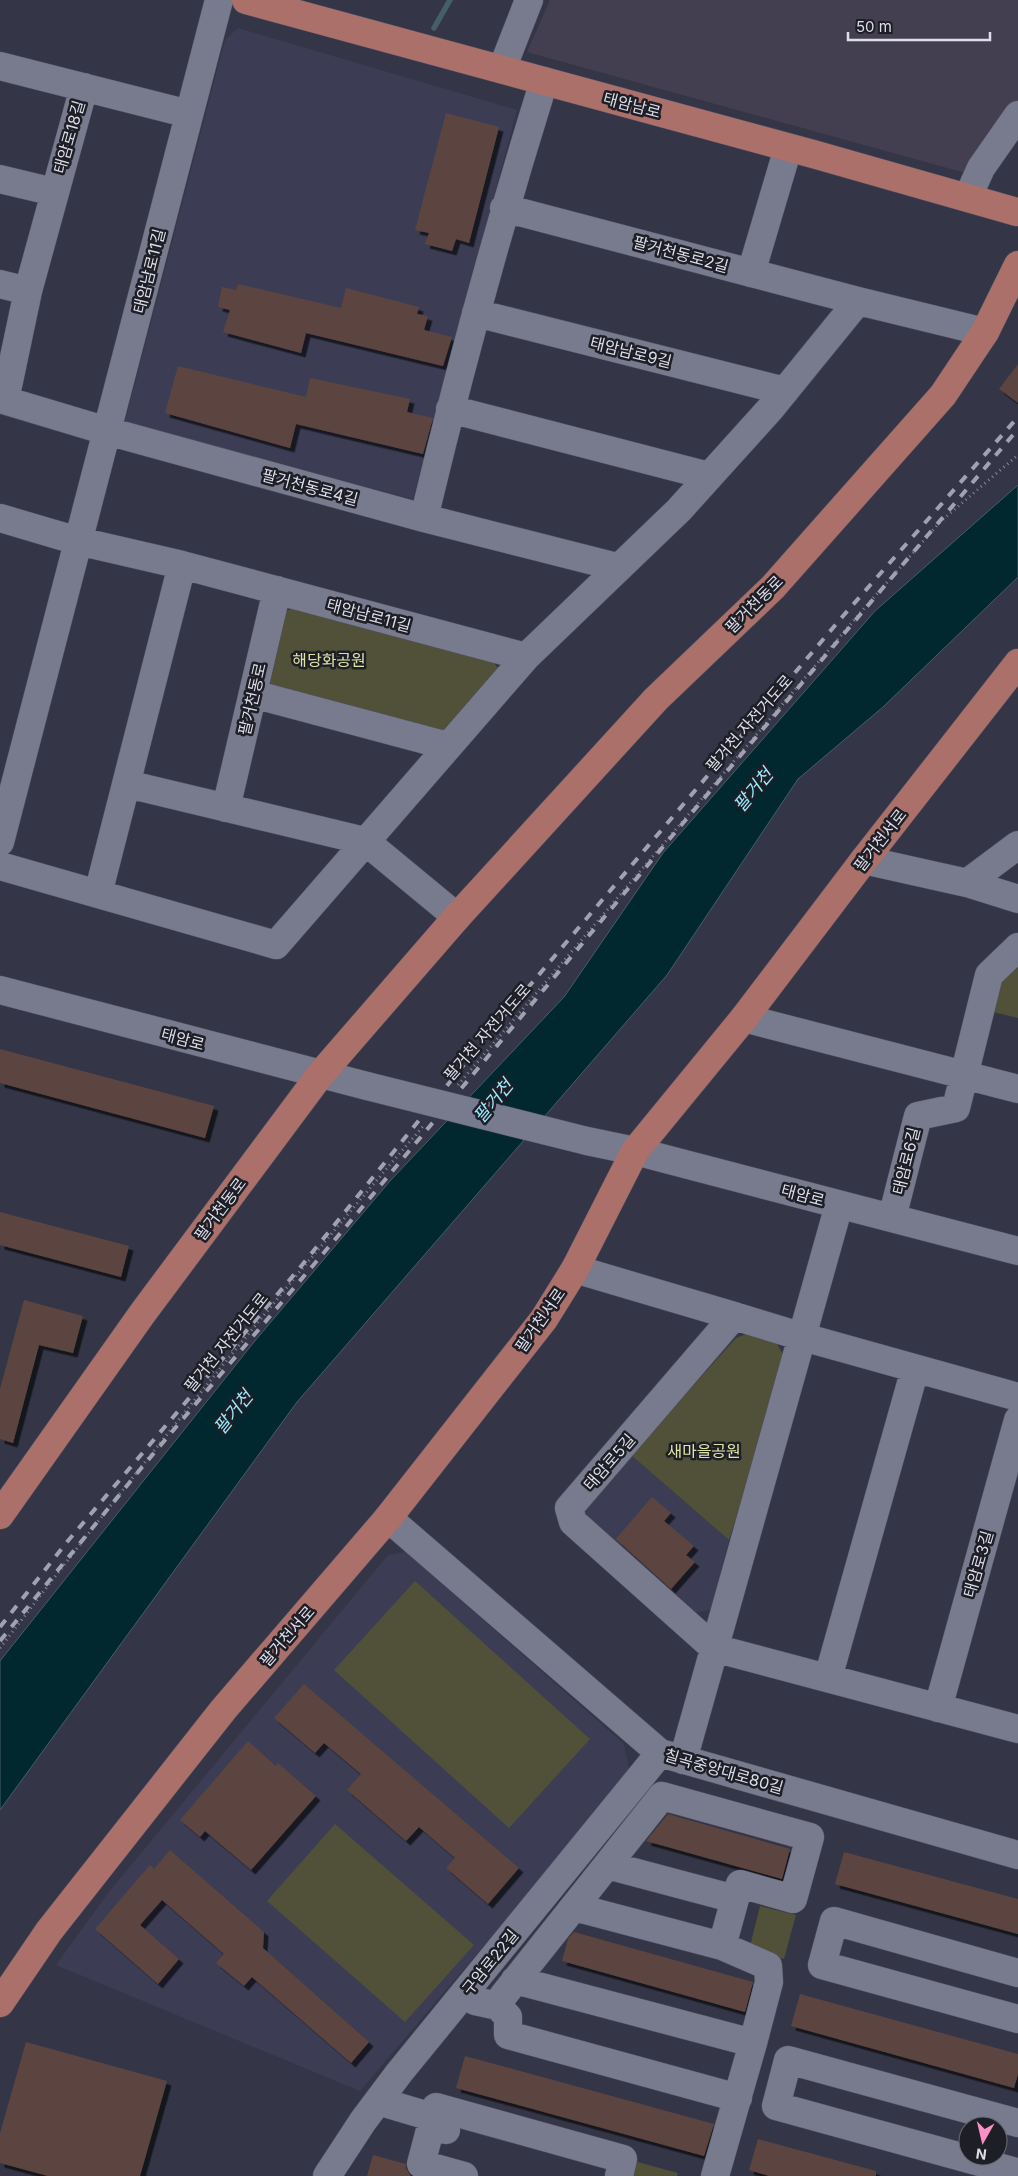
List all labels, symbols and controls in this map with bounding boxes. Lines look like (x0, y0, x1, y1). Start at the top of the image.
scale bar (848, 10, 990, 42)
text: 50 m (856, 17, 892, 36)
street label: 태암남로 (601, 88, 663, 122)
street label: 태암로18길 (49, 98, 89, 176)
street label: 태암남로11길 (129, 227, 169, 315)
street label: 팔거천동로2길 (631, 232, 731, 276)
street label: 태암남로9길 (588, 332, 674, 372)
street label: 팔거천동로4길 (260, 465, 360, 509)
street label: 팔거천동로 (721, 571, 787, 637)
street label: 태암남로11길 (325, 594, 413, 636)
park label: 해당화공원 (292, 650, 366, 670)
street label: 팔거천동로 (234, 661, 270, 737)
street label: 팔거천 자전거도로 (701, 670, 797, 776)
water label: 팔거천 (729, 762, 779, 816)
street label: 팔거천서로 (849, 805, 911, 875)
street label: 팔거천 자전거도로 (439, 979, 535, 1085)
street label: 태암로 (159, 1024, 207, 1054)
water label: 팔거천 (469, 1073, 519, 1127)
street label: 태암로6길 (888, 1125, 924, 1197)
street label: 팔거천동로 (190, 1173, 250, 1244)
street label: 태암로 (779, 1180, 827, 1210)
street label: 팔거천서로 (511, 1284, 569, 1356)
street label: 팔거천 자전거도로 (180, 1288, 272, 1396)
water label: 팔거천 (209, 1384, 258, 1438)
street label: 태암로5길 (579, 1430, 639, 1494)
park label: 새마을공원 (667, 1441, 741, 1461)
street label: 태암로3길 (959, 1528, 997, 1600)
street label: 팔거천서로 (255, 1601, 319, 1670)
street label: 칠곡중앙대로80길 (662, 1744, 786, 1798)
street label: 구암로22길 (458, 1925, 522, 1999)
north arrow (958, 2116, 1008, 2166)
text: N (975, 2145, 988, 2164)

